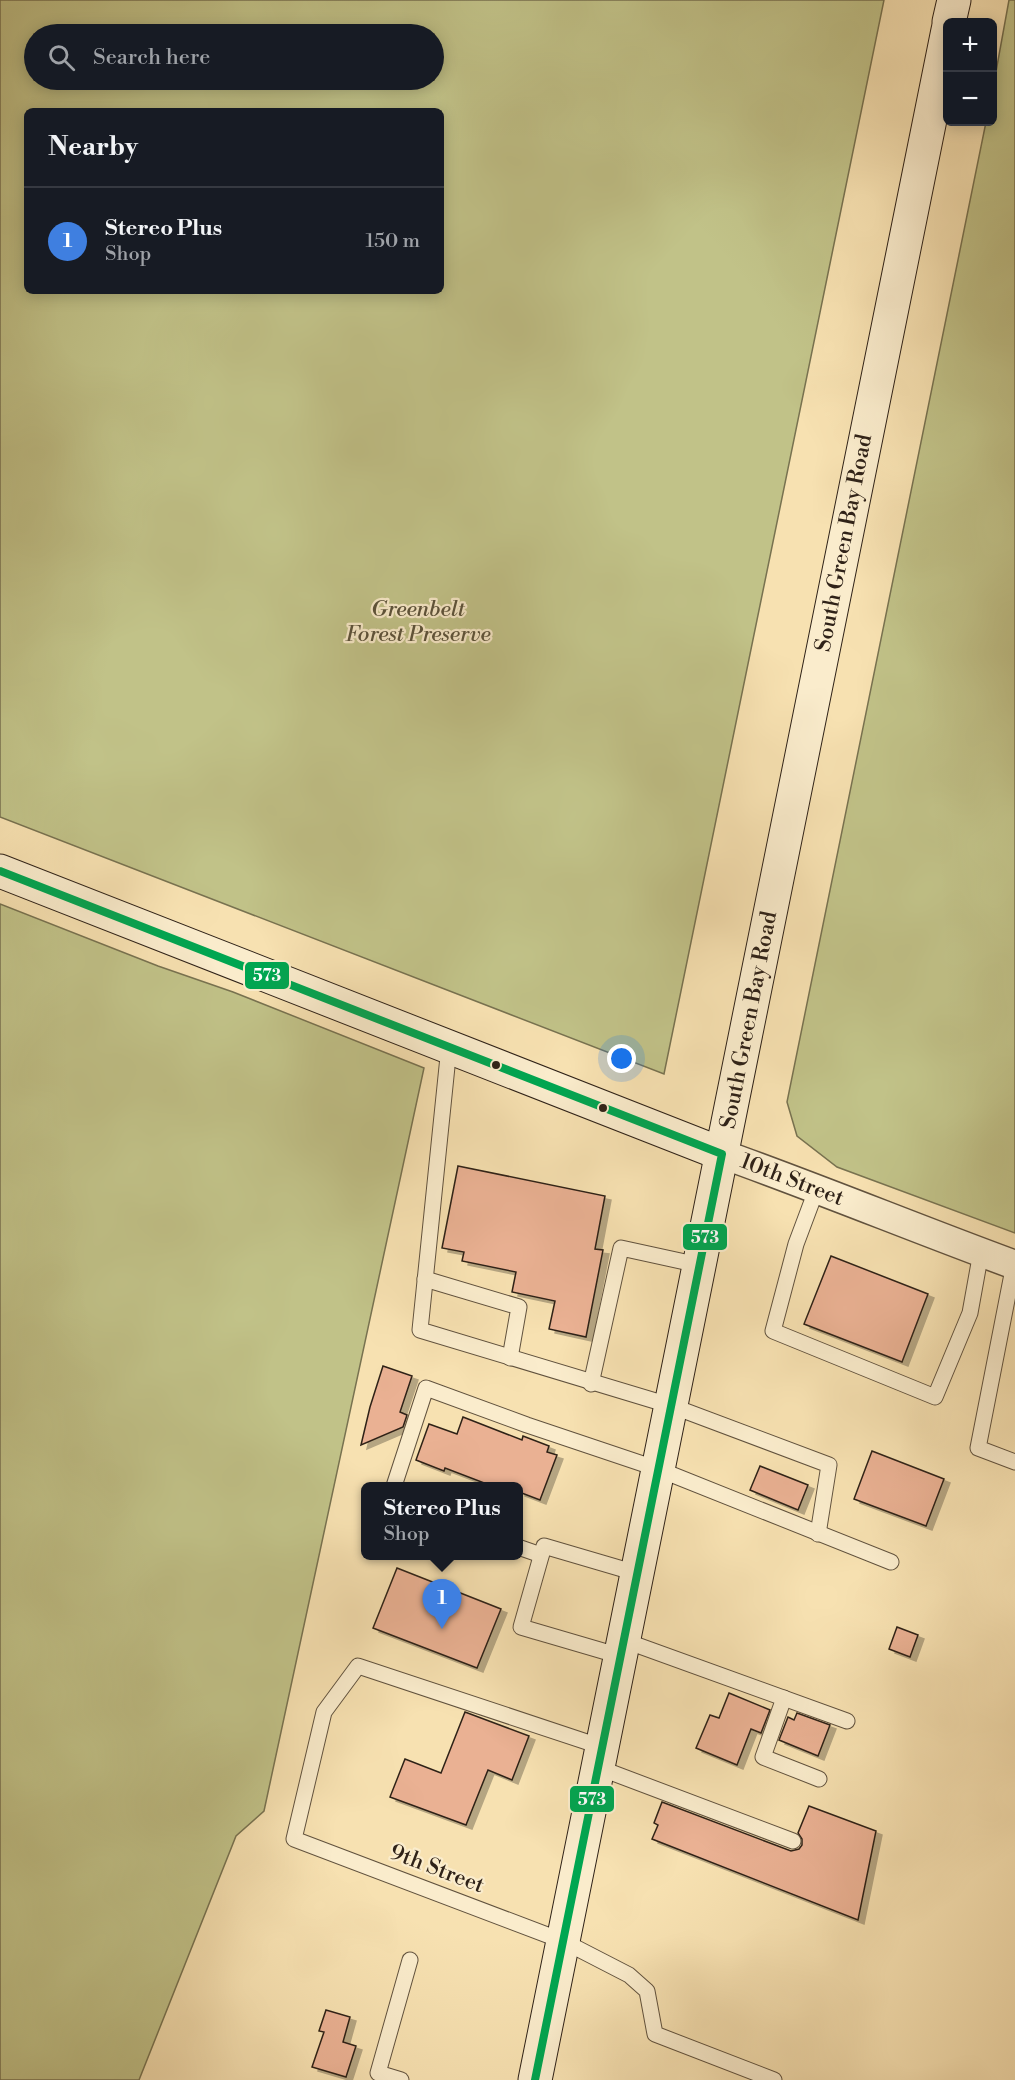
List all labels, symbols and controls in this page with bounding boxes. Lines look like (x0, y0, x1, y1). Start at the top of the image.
map controls (943, 18, 997, 126)
button: + (943, 18, 997, 72)
search box (24, 24, 444, 90)
icon: search (45, 41, 78, 74)
text: Search here (93, 44, 210, 71)
button: − (943, 72, 997, 126)
text: Nearby (48, 131, 138, 163)
text: Stereo Plus (105, 215, 222, 242)
text: 1 (63, 229, 72, 254)
text: 150 m (365, 229, 420, 254)
text: Shop (105, 242, 151, 267)
street label: South Green Bay Road (810, 431, 878, 654)
park label: Greenbelt Forest Preserve (345, 596, 491, 648)
street label: South Green Bay Road (715, 908, 783, 1131)
line badge: 573 (244, 961, 290, 990)
text: 573 (253, 966, 282, 986)
your location (607, 1044, 636, 1073)
unlabelled marker (490, 1059, 502, 1071)
unlabelled marker (597, 1102, 609, 1114)
street label: 10th Street (736, 1148, 848, 1212)
line badge: 573 (682, 1223, 728, 1251)
text: 573 (691, 1228, 720, 1248)
popup (361, 1482, 523, 1560)
text: Stereo Plus (383, 1495, 501, 1522)
text: Shop (383, 1522, 430, 1547)
pin: 1 (422, 1580, 462, 1629)
line badge: 573 (569, 1785, 615, 1813)
text: 573 (578, 1790, 607, 1810)
street label: 9th Street (386, 1839, 488, 1899)

